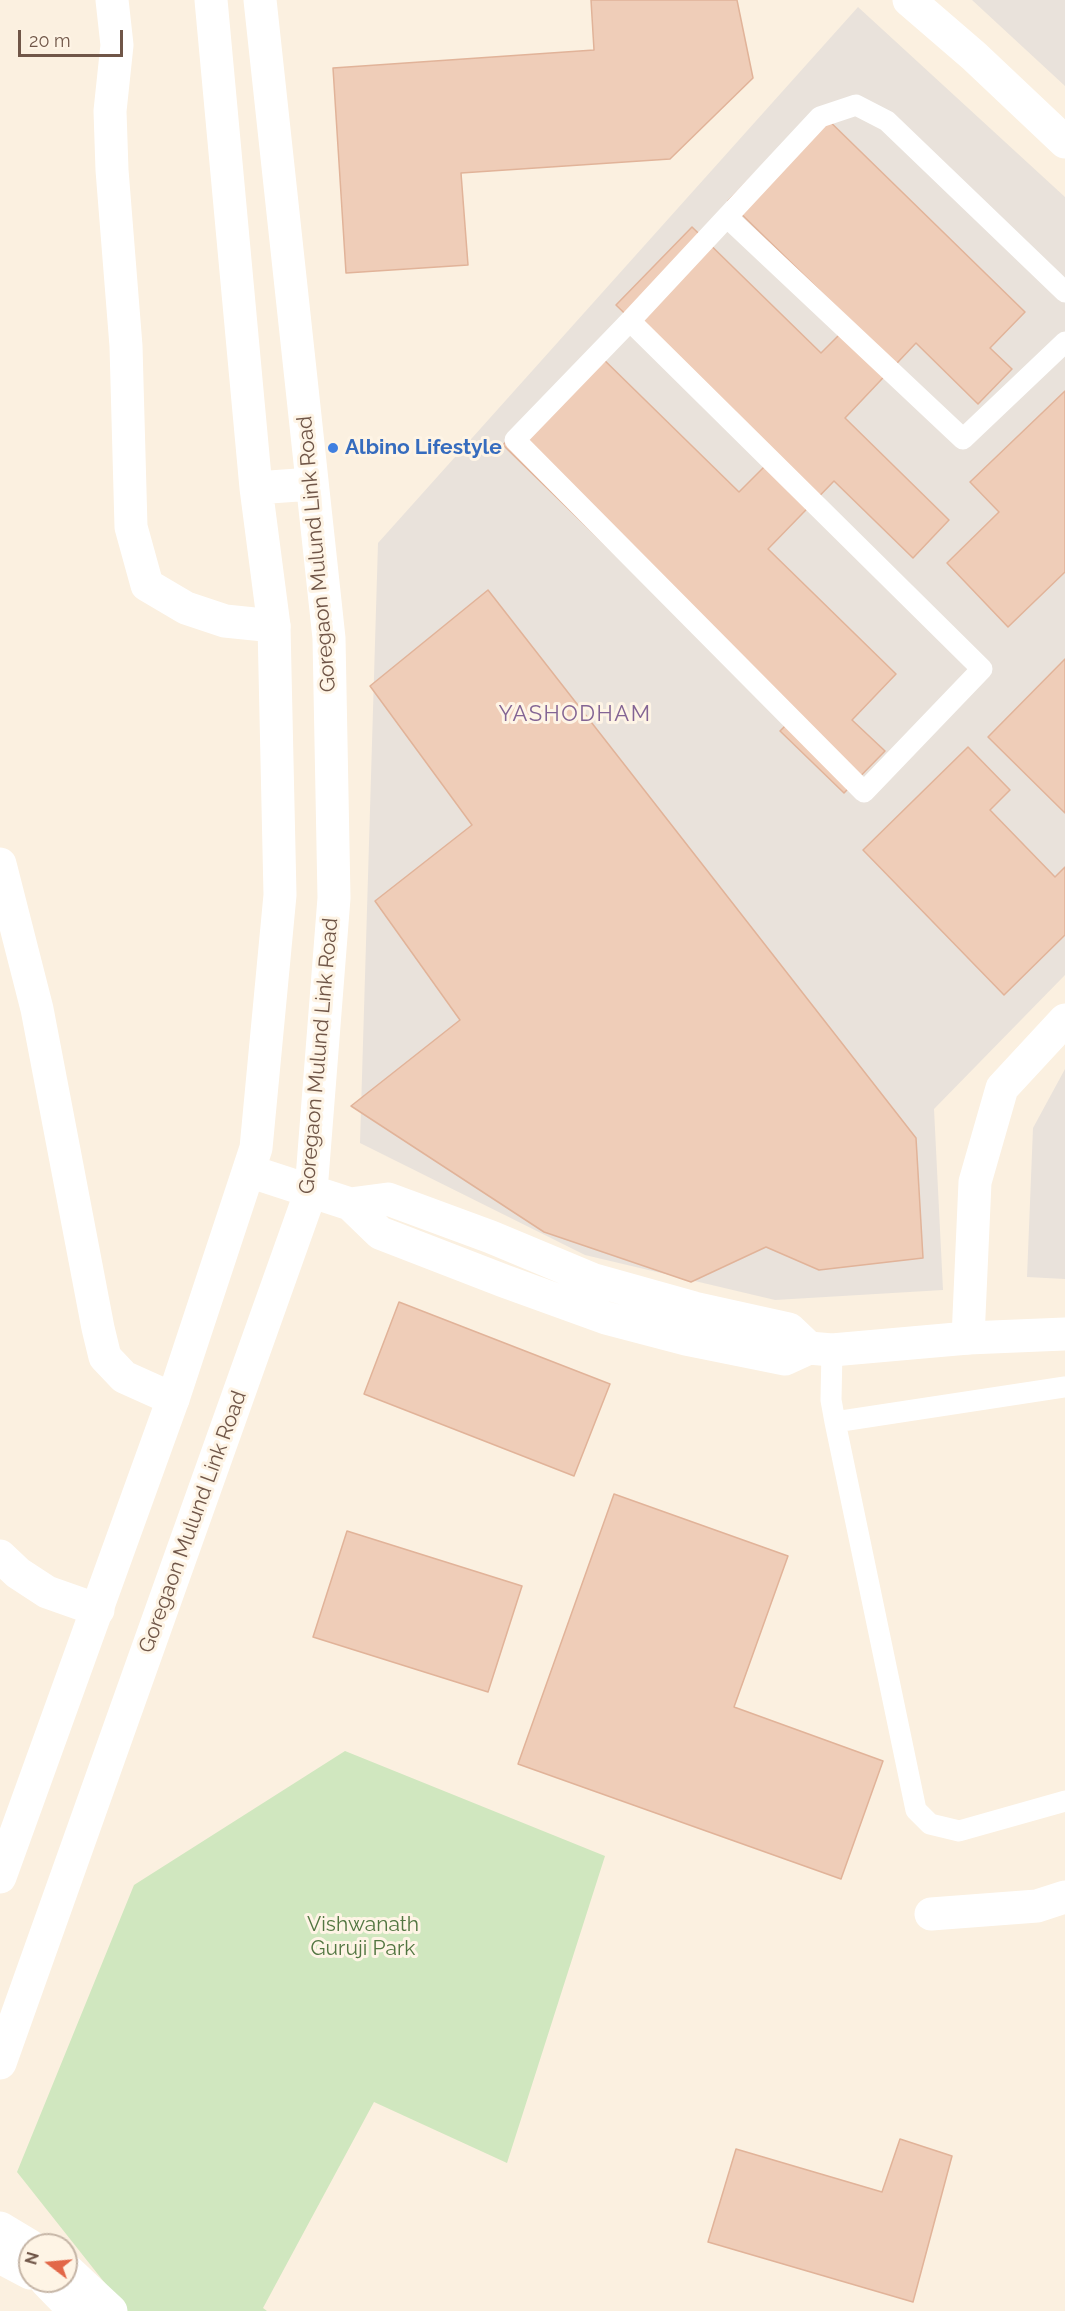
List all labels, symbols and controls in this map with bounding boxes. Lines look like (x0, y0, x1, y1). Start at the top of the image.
scale bar (21, 18, 126, 56)
text: 20 m (29, 30, 71, 51)
street label: Goregaon Mulund Link Road (292, 415, 342, 693)
place label: Albino Lifestyle (345, 435, 502, 461)
marker: Albino Lifestyle (326, 441, 340, 455)
district label: YASHODHAM (499, 701, 651, 727)
street label: Goregaon Mulund Link Road (294, 917, 344, 1195)
street label: Goregaon Mulund Link Road (134, 1388, 252, 1656)
park label: Vishwanath Guruji Park (307, 1912, 419, 1962)
north arrow (18, 2233, 78, 2293)
text: N (21, 2250, 43, 2267)

